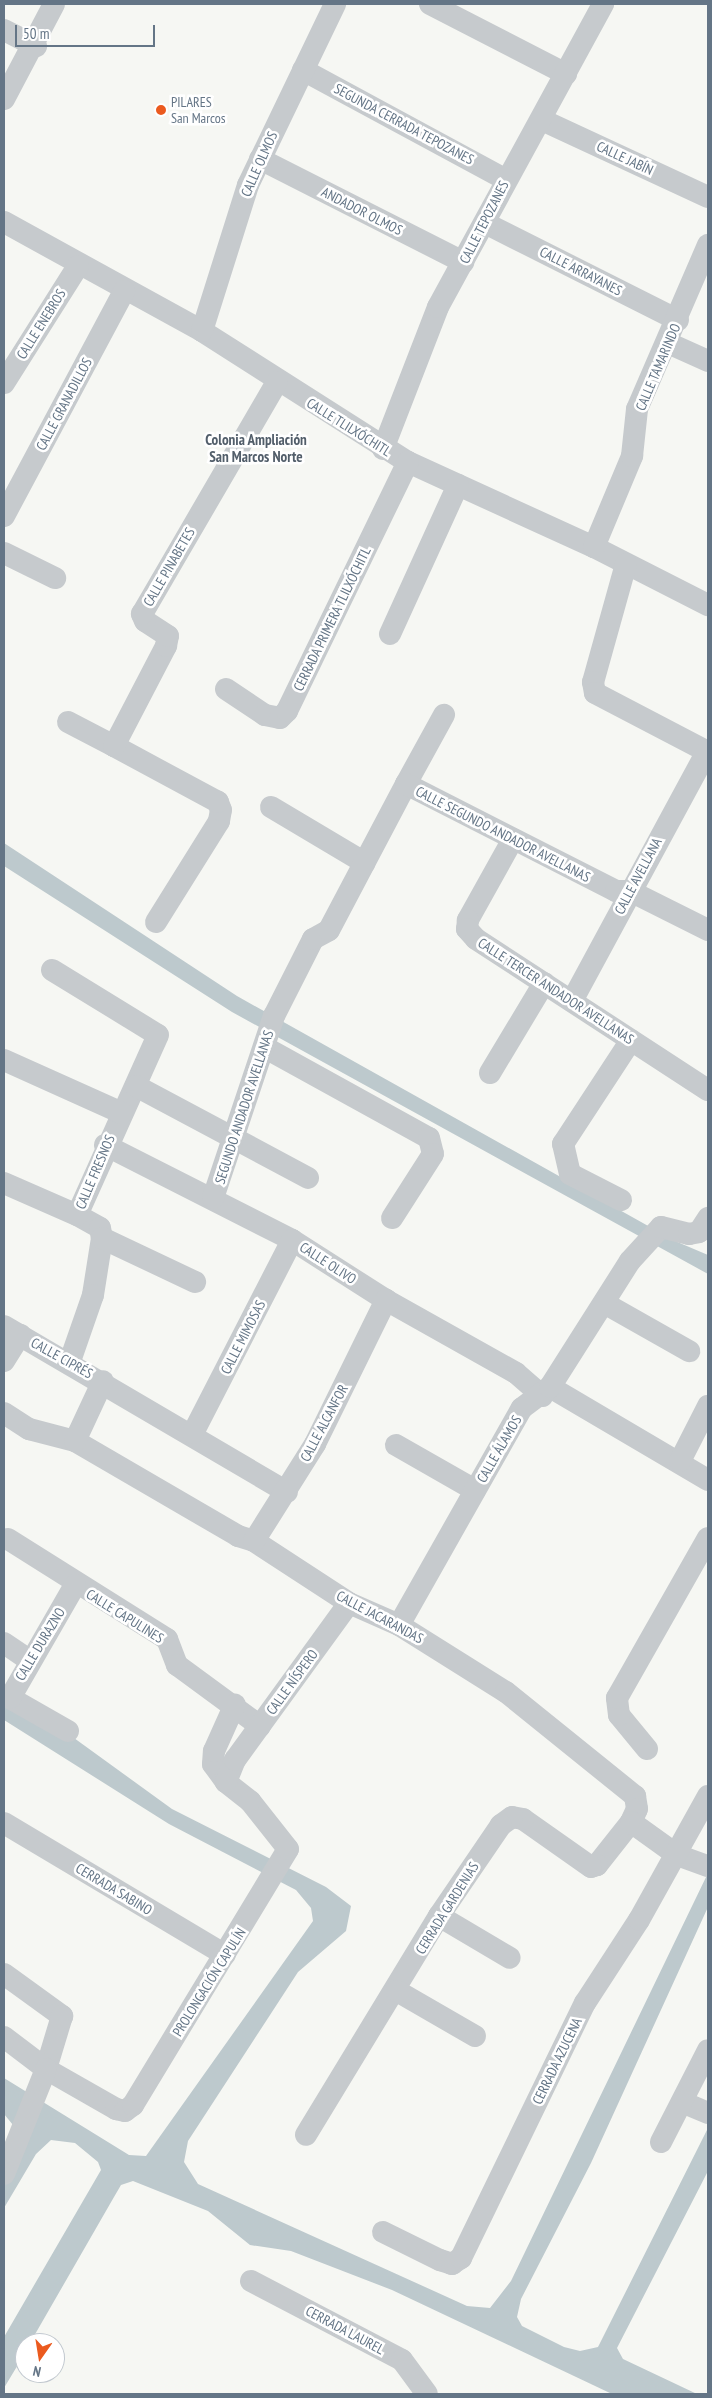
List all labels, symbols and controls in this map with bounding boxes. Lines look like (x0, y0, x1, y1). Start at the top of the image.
scale bar (18, 15, 158, 47)
text: 50 m (23, 24, 49, 43)
street label: SEGUNDA CERRADA TEPOZANES (331, 80, 477, 168)
place label: PILARES San Marcos (171, 94, 226, 126)
marker: PILARES San Marcos (155, 104, 167, 116)
street label: CALLE OLMOS (237, 129, 281, 199)
street label: CALLE JABÍN (594, 138, 656, 178)
street label: CALLE TEPOZANES (456, 178, 512, 266)
street label: ANDADOR OLMOS (319, 183, 405, 239)
street label: CALLE ARRAYANES (537, 243, 625, 299)
street label: CALLE ENEBROS (13, 286, 69, 362)
street label: CALLE TAMARINDO (632, 321, 684, 413)
street label: CALLE GRANADILLOS (33, 355, 95, 453)
street label: CALLE TLILXÓCHITL (303, 394, 395, 460)
district label: Colonia Ampliación San Marcos Norte (205, 430, 307, 465)
street label: CALLE PINABETES (140, 525, 198, 609)
street label: CERRADA PRIMERA TLILXÓCHITL (289, 544, 375, 694)
street label: CALLE SEGUNDO ANDADOR AVELLANAS (412, 782, 594, 886)
street label: CALLE AVELLANA (611, 835, 665, 917)
street label: CALLE TERCER ANDADOR AVELLANAS (474, 934, 638, 1048)
street label: SEGUNDO ANDADOR AVELLANAS (211, 1028, 277, 1186)
street label: CALLE FRESNOS (72, 1132, 118, 1212)
street label: CALLE OLIVO (297, 1239, 359, 1287)
street label: CALLE MIMOSAS (217, 1297, 269, 1377)
street label: CALLE CIPRÉS (28, 1334, 96, 1382)
street label: CALLE ALCANFOR (297, 1381, 351, 1465)
street label: CALLE ÁLAMOS (473, 1412, 525, 1486)
street label: CALLE CAPULINES (83, 1586, 167, 1646)
street label: CALLE JACARANDAS (334, 1587, 426, 1647)
street label: CALLE DURAZNO (12, 1604, 68, 1684)
street label: CALLE NÍSPERO (263, 1646, 321, 1718)
street label: CERRADA GARDENIAS (412, 1859, 482, 1957)
street label: CERRADA SABINO (73, 1860, 155, 1918)
street label: PROLONGACIÓN CAPULÍN (169, 1925, 249, 2039)
street label: CERRADA AZUCENA (529, 2015, 585, 2107)
street label: CERRADA LAUREL (303, 2302, 387, 2358)
north arrow (15, 2333, 65, 2383)
text: N (31, 2362, 43, 2381)

